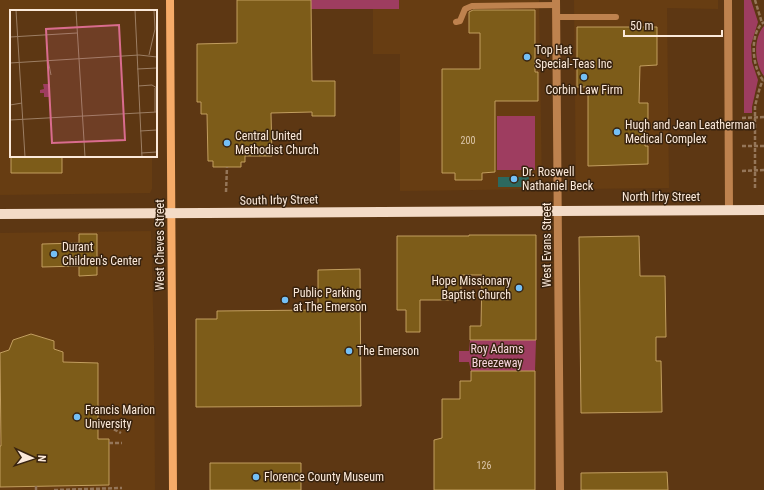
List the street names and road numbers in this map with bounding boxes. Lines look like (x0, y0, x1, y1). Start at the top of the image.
street label: North Irby Street (622, 190, 700, 204)
street label: South Irby Street (240, 192, 319, 208)
street label: West Cheves Street (153, 199, 167, 291)
street label: West Evans Street (540, 202, 554, 288)

